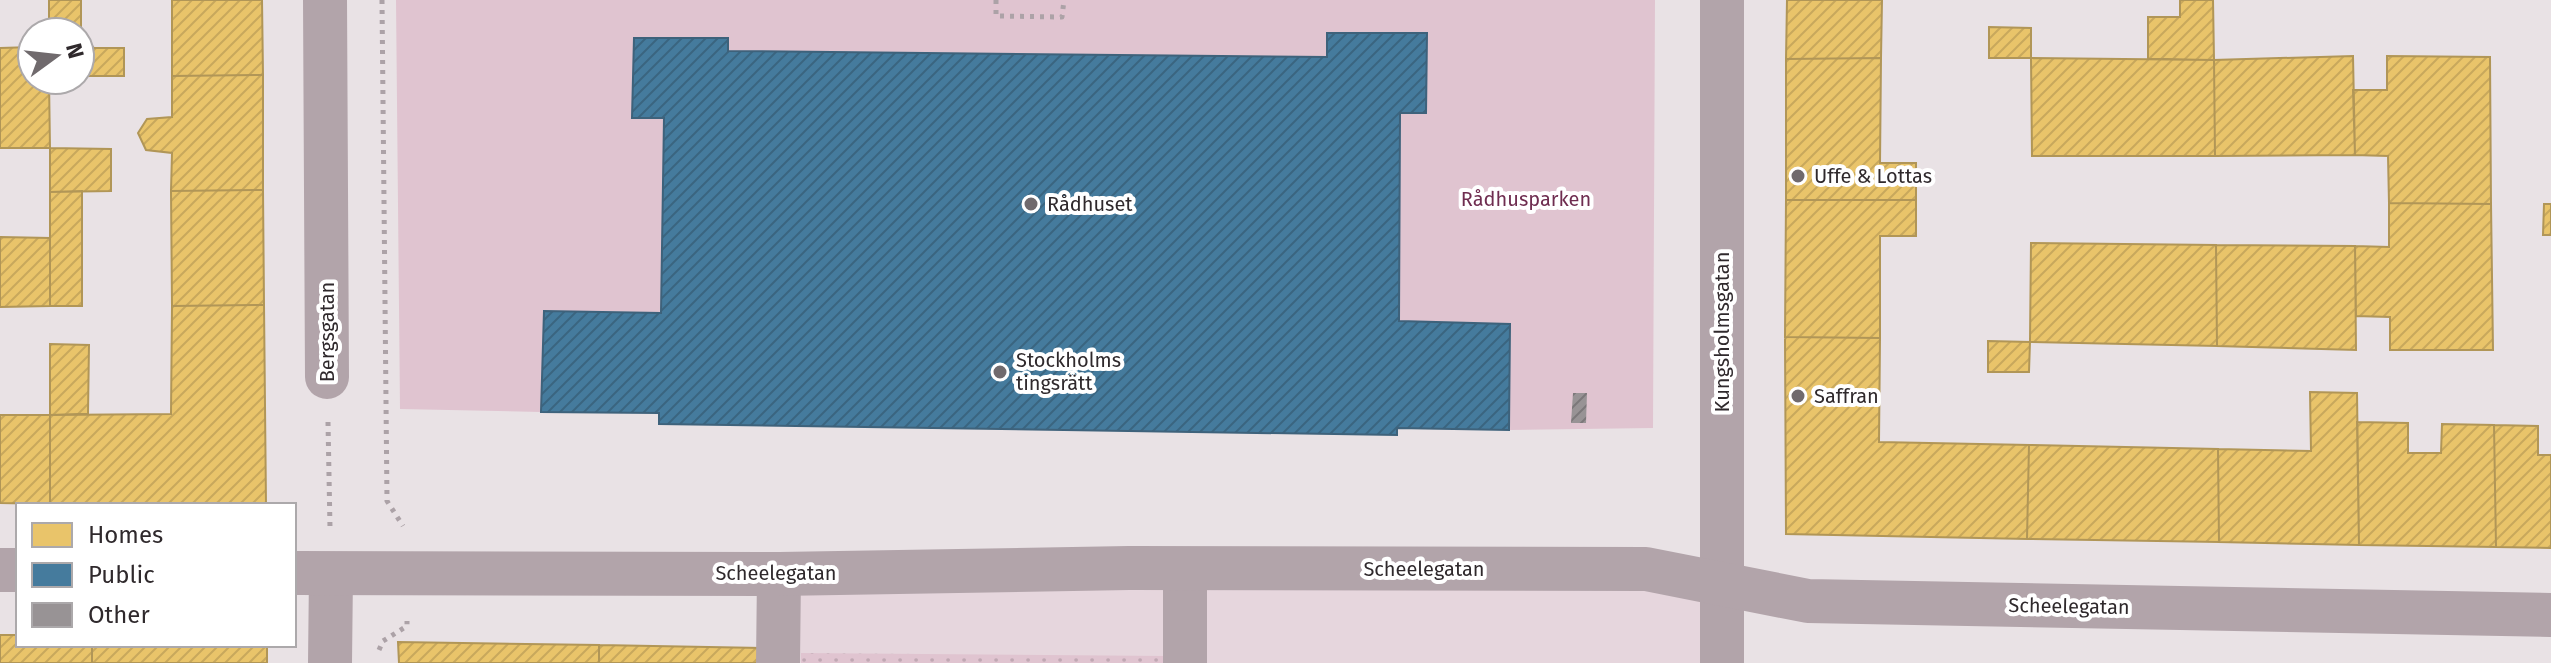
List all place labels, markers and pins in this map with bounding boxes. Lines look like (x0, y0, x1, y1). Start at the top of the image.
place label: Uffe & Lottas (1814, 164, 1932, 188)
marker: Uffe & Lottas (1789, 167, 1807, 185)
place label: Rådhuset (1047, 192, 1133, 216)
marker: Rådhuset (1022, 195, 1040, 213)
place label: Stockholms tingsrätt (1016, 348, 1121, 395)
marker: Stockholms tingsrätt (991, 363, 1009, 381)
place label: Saffran (1814, 384, 1879, 408)
marker: Saffran (1789, 387, 1807, 405)

